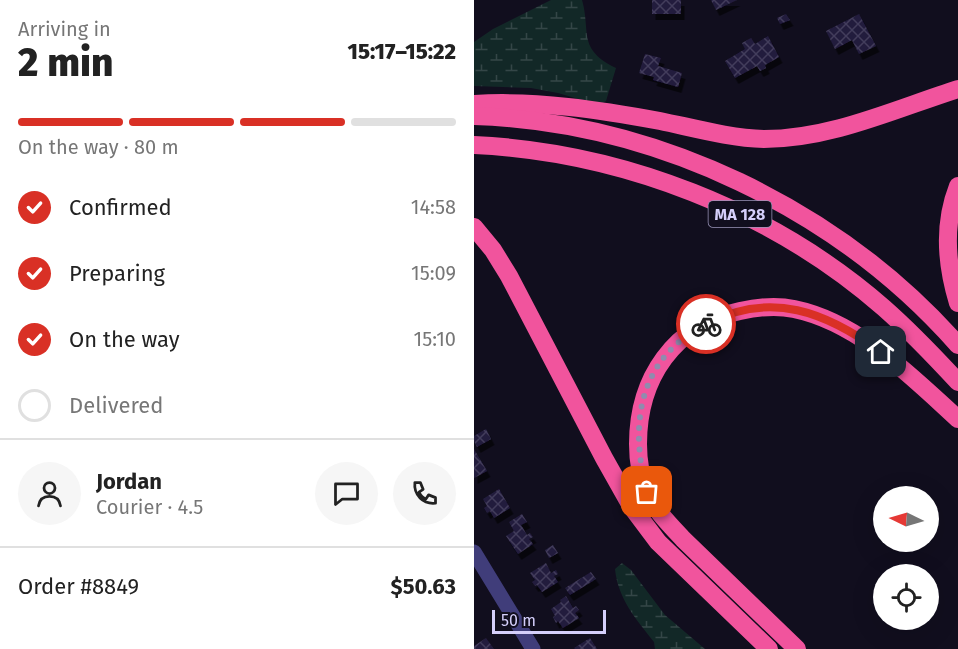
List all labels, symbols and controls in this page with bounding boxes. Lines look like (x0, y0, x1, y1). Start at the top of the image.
text: Arriving in (18, 17, 111, 41)
text: 15:17–15:22 (348, 38, 456, 65)
text: 2 min (18, 40, 114, 86)
text: On the way · 80 m (18, 135, 179, 159)
icon: check (18, 191, 51, 224)
text: Confirmed (69, 194, 172, 221)
text: 14:58 (411, 195, 456, 219)
road number: MA 128 (708, 201, 772, 227)
icon: check (18, 257, 51, 290)
text: Preparing (69, 260, 165, 287)
text: 15:09 (411, 261, 456, 285)
courier (676, 294, 736, 354)
icon: bike (690, 308, 723, 341)
icon: check (18, 323, 51, 356)
text: On the way (69, 326, 180, 353)
pin (855, 326, 906, 377)
text: 15:10 (414, 327, 456, 351)
icon: home (864, 335, 897, 368)
text: Delivered (69, 392, 164, 419)
button: person (18, 462, 81, 525)
button: chat (315, 462, 378, 525)
button: phone (393, 462, 456, 525)
pin (621, 466, 672, 517)
text: Jordan (96, 468, 162, 495)
icon: bag (630, 475, 663, 508)
north arrow (873, 486, 939, 552)
map controls (873, 486, 939, 630)
text: Courier · 4.5 (96, 495, 203, 519)
button: locate (873, 564, 939, 630)
text: Order #8849 (18, 573, 139, 600)
text: $50.63 (391, 573, 456, 600)
scale bar (492, 607, 606, 634)
text: 50 m (501, 611, 536, 630)

